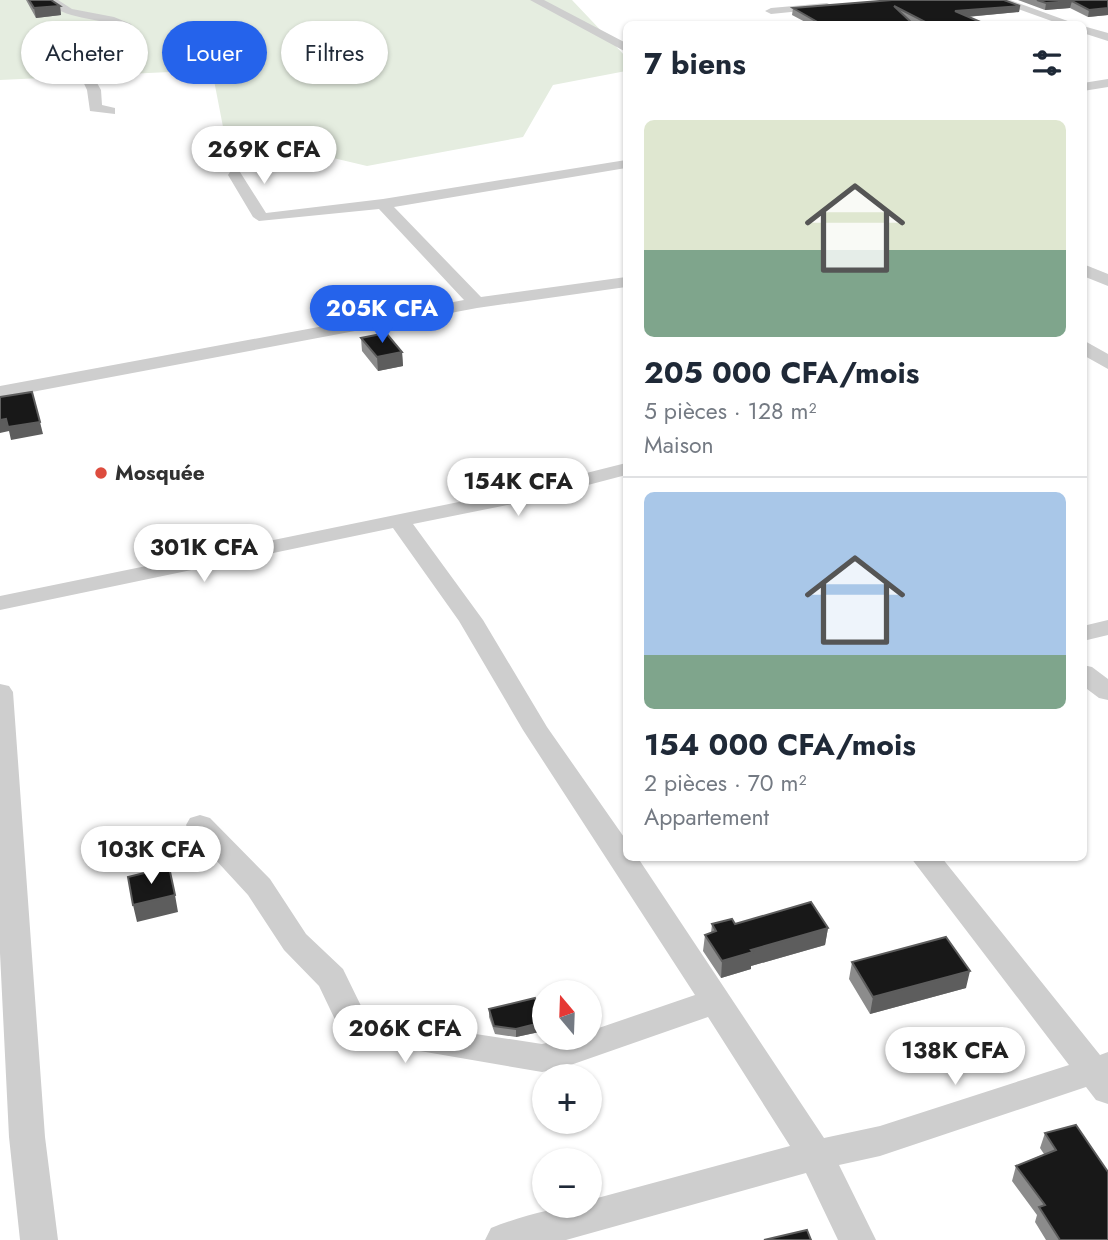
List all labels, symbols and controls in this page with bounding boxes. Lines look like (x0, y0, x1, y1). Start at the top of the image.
chip: Acheter (21, 21, 148, 84)
chip: Louer (162, 21, 267, 84)
chip: Filtres (281, 21, 388, 84)
text: 7 biens (644, 42, 746, 85)
icon: filters (1028, 44, 1066, 82)
pin: 269K CFA (192, 127, 336, 186)
text: 269K CFA (208, 132, 320, 166)
icon: home (792, 165, 918, 291)
pin: 205K CFA (310, 286, 454, 345)
text: 205K CFA (326, 291, 438, 325)
text: 205 000 CFA/mois (644, 351, 919, 394)
text: 5 pièces · 128 m² (644, 394, 816, 428)
text: Maison (644, 428, 714, 462)
place label: Mosquée (115, 458, 205, 488)
pin: 154K CFA (446, 458, 590, 518)
text: 154K CFA (463, 464, 573, 498)
marker: Mosquée (93, 465, 109, 481)
pin: 301K CFA (132, 524, 276, 584)
text: 301K CFA (150, 530, 258, 564)
icon: home (792, 537, 918, 663)
text: 154 000 CFA/mois (644, 723, 916, 766)
text: 2 pièces · 70 m² (644, 766, 806, 800)
text: Appartement (644, 800, 769, 834)
pin: 103K CFA (79, 826, 223, 886)
text: 103K CFA (97, 832, 205, 866)
north arrow (532, 980, 602, 1050)
map controls (532, 980, 602, 1218)
pin: 206K CFA (333, 1006, 477, 1065)
text: 206K CFA (349, 1011, 461, 1045)
pin: 138K CFA (883, 1028, 1027, 1087)
text: 138K CFA (901, 1033, 1009, 1067)
button: + (532, 1064, 602, 1134)
button: − (532, 1148, 602, 1218)

